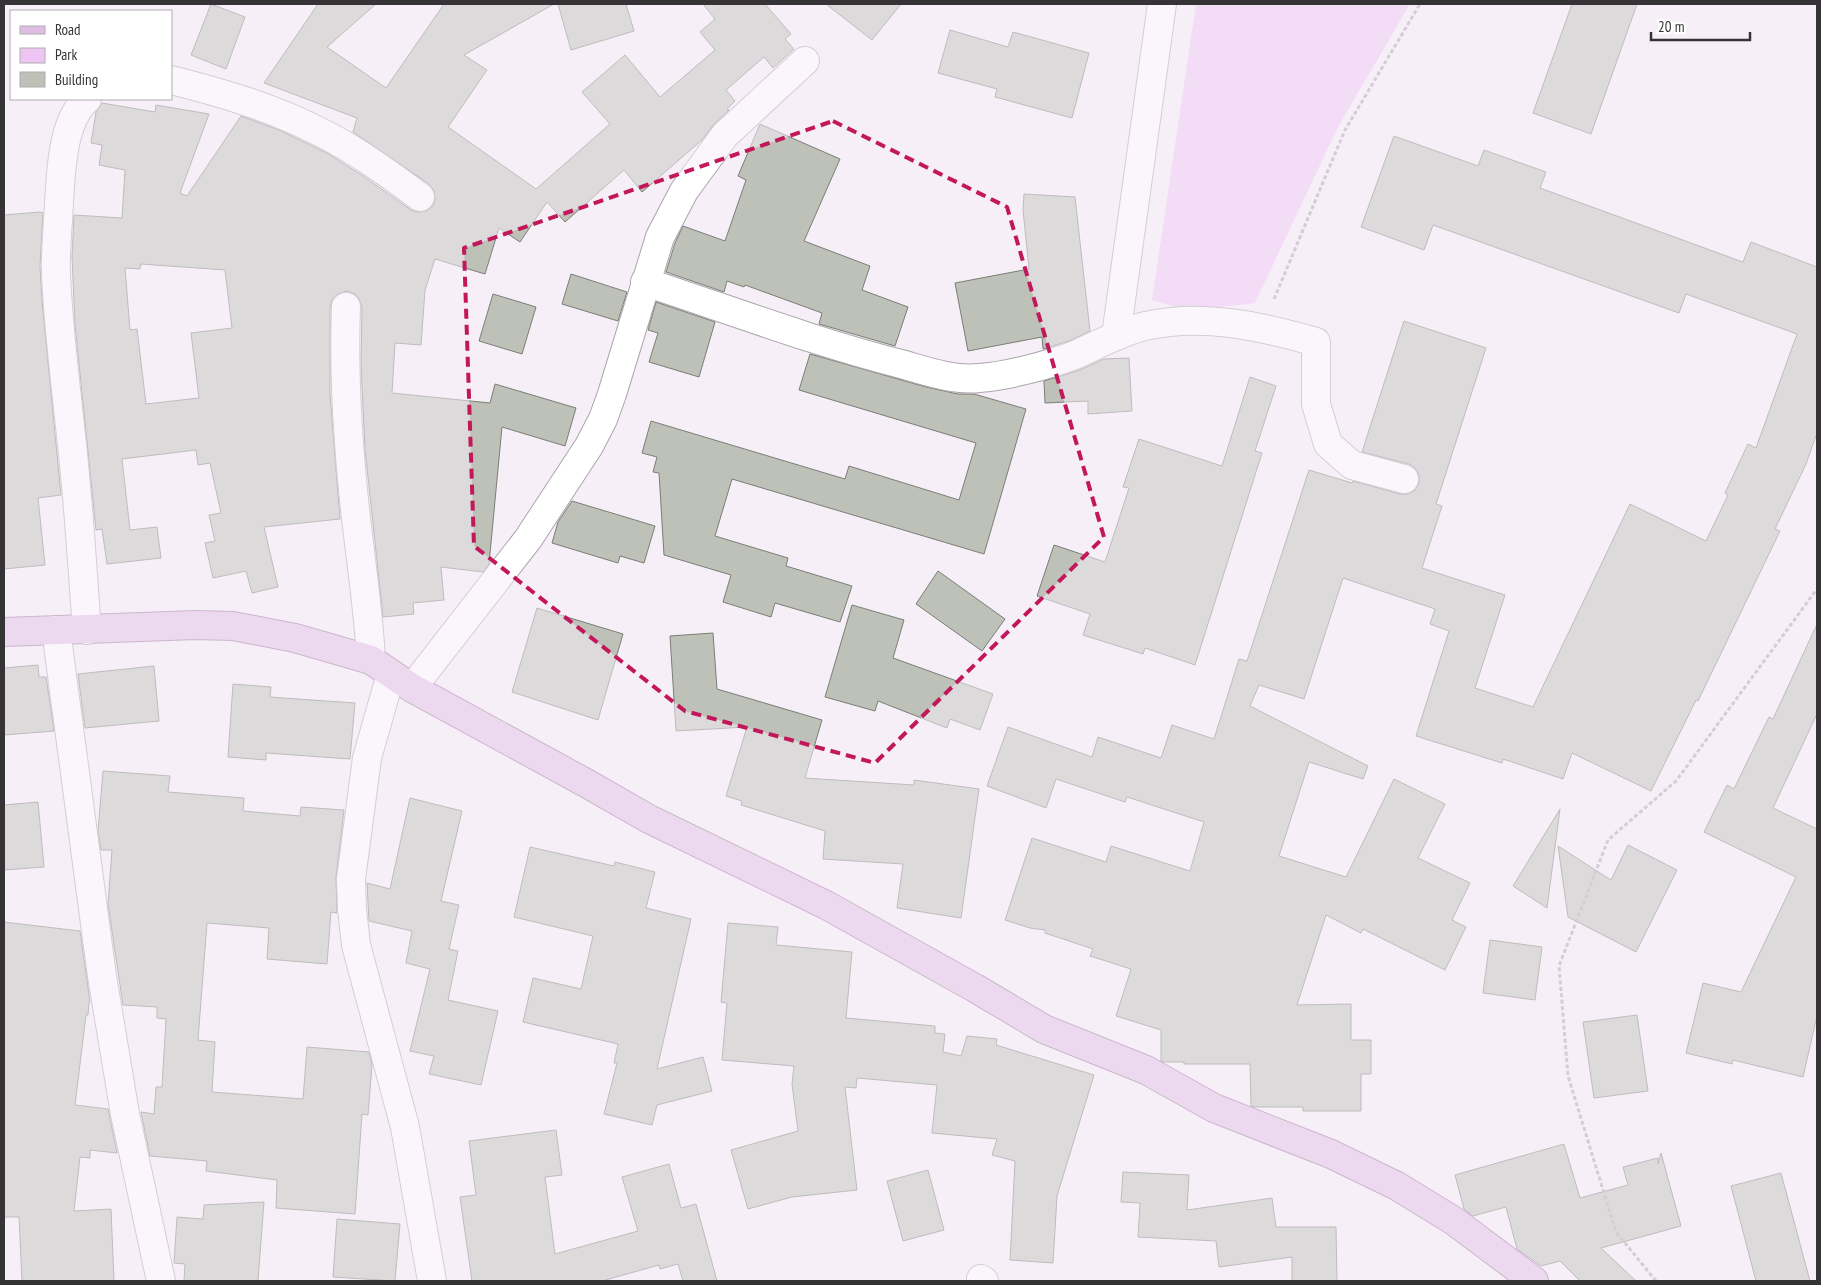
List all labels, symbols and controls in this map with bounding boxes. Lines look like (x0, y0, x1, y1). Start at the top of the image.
legend (10, 10, 172, 100)
scale bar (1651, 10, 1750, 42)
text: 20 m (1658, 17, 1684, 36)
text: Road (55, 20, 81, 39)
text: Park (55, 45, 77, 64)
text: Building (55, 70, 98, 89)

